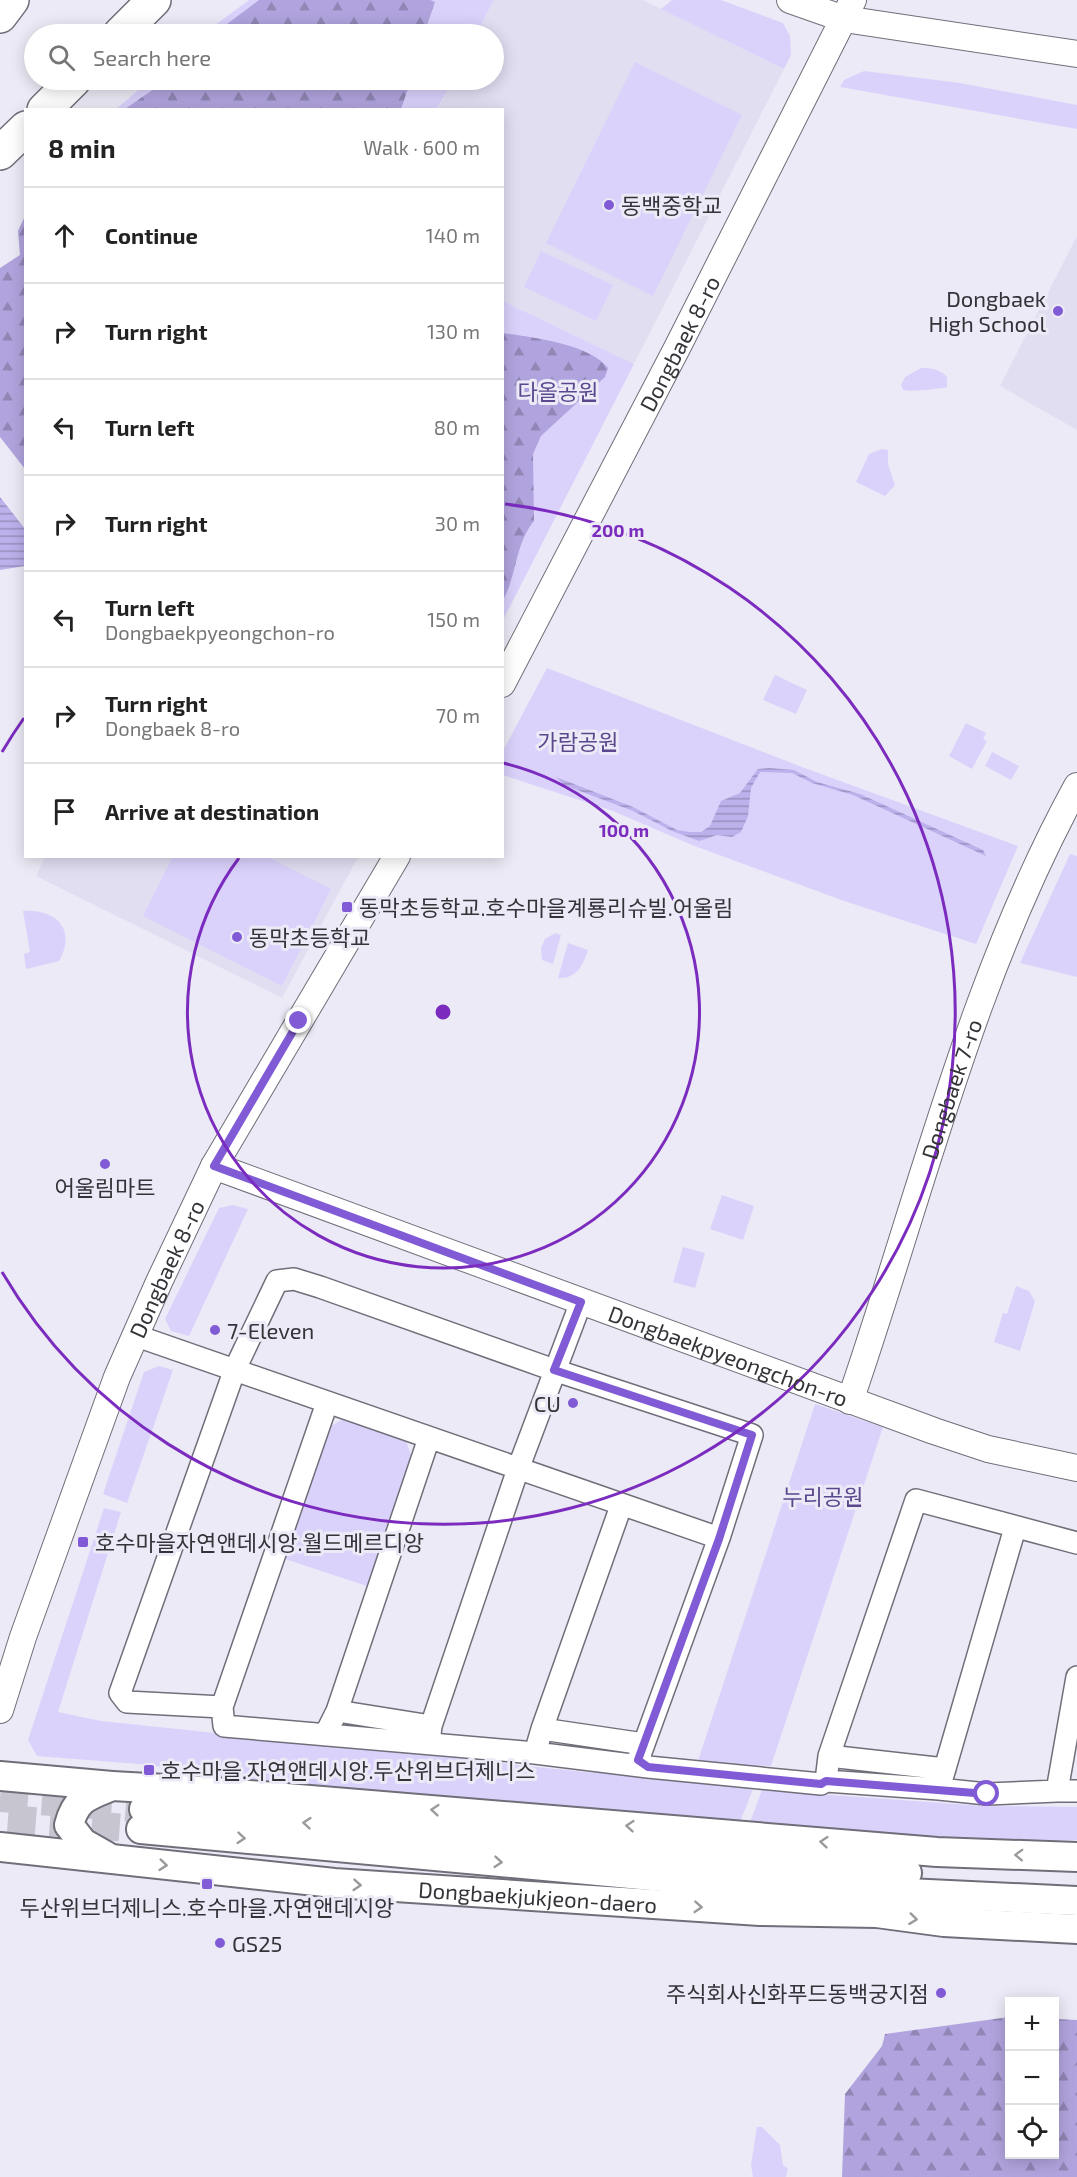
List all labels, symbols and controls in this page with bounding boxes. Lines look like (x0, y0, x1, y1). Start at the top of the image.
search box (24, 24, 504, 90)
icon: search (45, 41, 78, 74)
text: Search here (93, 44, 211, 70)
text: 8 min (48, 132, 116, 163)
text: Walk · 600 m (363, 135, 480, 159)
place label: 동백중학교 (621, 192, 722, 218)
marker: 동백중학교 (602, 198, 616, 212)
icon: ahead (48, 219, 81, 252)
text: Continue (105, 222, 198, 248)
text: 140 m (426, 223, 480, 247)
street label: Dongbaek 8-ro (633, 271, 725, 415)
place label: Dongbaek High School (928, 285, 1046, 336)
marker: Dongbaek High School (1051, 304, 1065, 318)
icon: right (48, 315, 81, 348)
text: Turn right (105, 318, 207, 344)
text: 130 m (427, 319, 480, 343)
park label: 다올공원 (518, 378, 598, 404)
icon: left (48, 411, 81, 444)
text: Turn left (105, 414, 194, 440)
text: 80 m (434, 415, 480, 439)
icon: right (48, 507, 81, 540)
text: Turn right (105, 510, 207, 536)
text: 30 m (435, 511, 480, 535)
text: 200 m (592, 519, 644, 541)
text: Turn left (105, 594, 194, 620)
icon: left (48, 603, 81, 636)
text: 150 m (427, 607, 480, 631)
text: Dongbaekpyeongchon-ro (105, 620, 335, 644)
text: Turn right (105, 690, 207, 716)
icon: right (48, 699, 81, 732)
text: 70 m (436, 703, 480, 727)
text: Dongbaek 8-ro (105, 716, 240, 740)
park label: 가람공원 (538, 728, 618, 754)
icon: arrive (48, 795, 81, 828)
text: Arrive at destination (105, 798, 319, 824)
text: 100 m (599, 819, 649, 841)
place label: 동막초등학교.호수마을계룡리슈빌.어울림 (359, 894, 733, 920)
marker: 동막초등학교.호수마을계룡리슈빌.어울림 (340, 900, 354, 914)
place label: 동막초등학교 (249, 924, 370, 950)
marker: 동막초등학교 (230, 930, 244, 944)
centre of rings (433, 1002, 453, 1022)
route end (285, 1007, 311, 1033)
street label: Dongbaek 7-ro (915, 1015, 986, 1162)
marker: 어울림마트 (98, 1157, 112, 1171)
place label: 어울림마트 (54, 1174, 156, 1200)
street label: Dongbaek 8-ro (123, 1196, 209, 1341)
street label: Dongbaekpyeongchon-ro (605, 1299, 852, 1411)
place label: 7-Eleven (227, 1317, 314, 1343)
marker: 7-Eleven (208, 1323, 222, 1337)
place label: CU (534, 1390, 561, 1416)
marker: CU (566, 1396, 580, 1410)
park label: 누리공원 (783, 1483, 863, 1509)
place label: 호수마을자연앤데시앙.월드메르디앙 (95, 1529, 424, 1555)
marker: 호수마을자연앤데시앙.월드메르디앙 (76, 1535, 90, 1549)
place label: 호수마을.자연앤데시앙.두산위브더제니스 (161, 1757, 535, 1783)
marker: 호수마을.자연앤데시앙.두산위브더제니스 (142, 1763, 156, 1777)
route start (973, 1780, 999, 1806)
one-way arrow (431, 1804, 440, 1817)
one-way arrow (303, 1817, 312, 1830)
one-way arrow (625, 1820, 634, 1833)
one-way arrow (237, 1831, 246, 1844)
one-way arrow (819, 1836, 828, 1849)
one-way arrow (1014, 1849, 1023, 1862)
one-way arrow (493, 1855, 503, 1868)
one-way arrow (158, 1858, 167, 1871)
street label: Dongbaekjukjeon-daero (417, 1876, 658, 1917)
marker: 두산위브더제니스.호수마을.자연앤데시앙 (200, 1877, 214, 1891)
one-way arrow (352, 1878, 361, 1891)
place label: 두산위브더제니스.호수마을.자연앤데시앙 (20, 1894, 394, 1920)
one-way arrow (693, 1900, 702, 1913)
one-way arrow (909, 1912, 918, 1924)
place label: GS25 (232, 1930, 282, 1956)
marker: GS25 (213, 1936, 227, 1950)
place label: 주식회사신화푸드동백궁지점 (666, 1980, 929, 2006)
marker: 주식회사신화푸드동백궁지점 (934, 1986, 948, 2000)
map controls (1005, 1997, 1059, 2159)
button: + (1005, 1997, 1059, 2051)
button: − (1005, 2051, 1059, 2105)
button: locate (1005, 2105, 1059, 2159)

